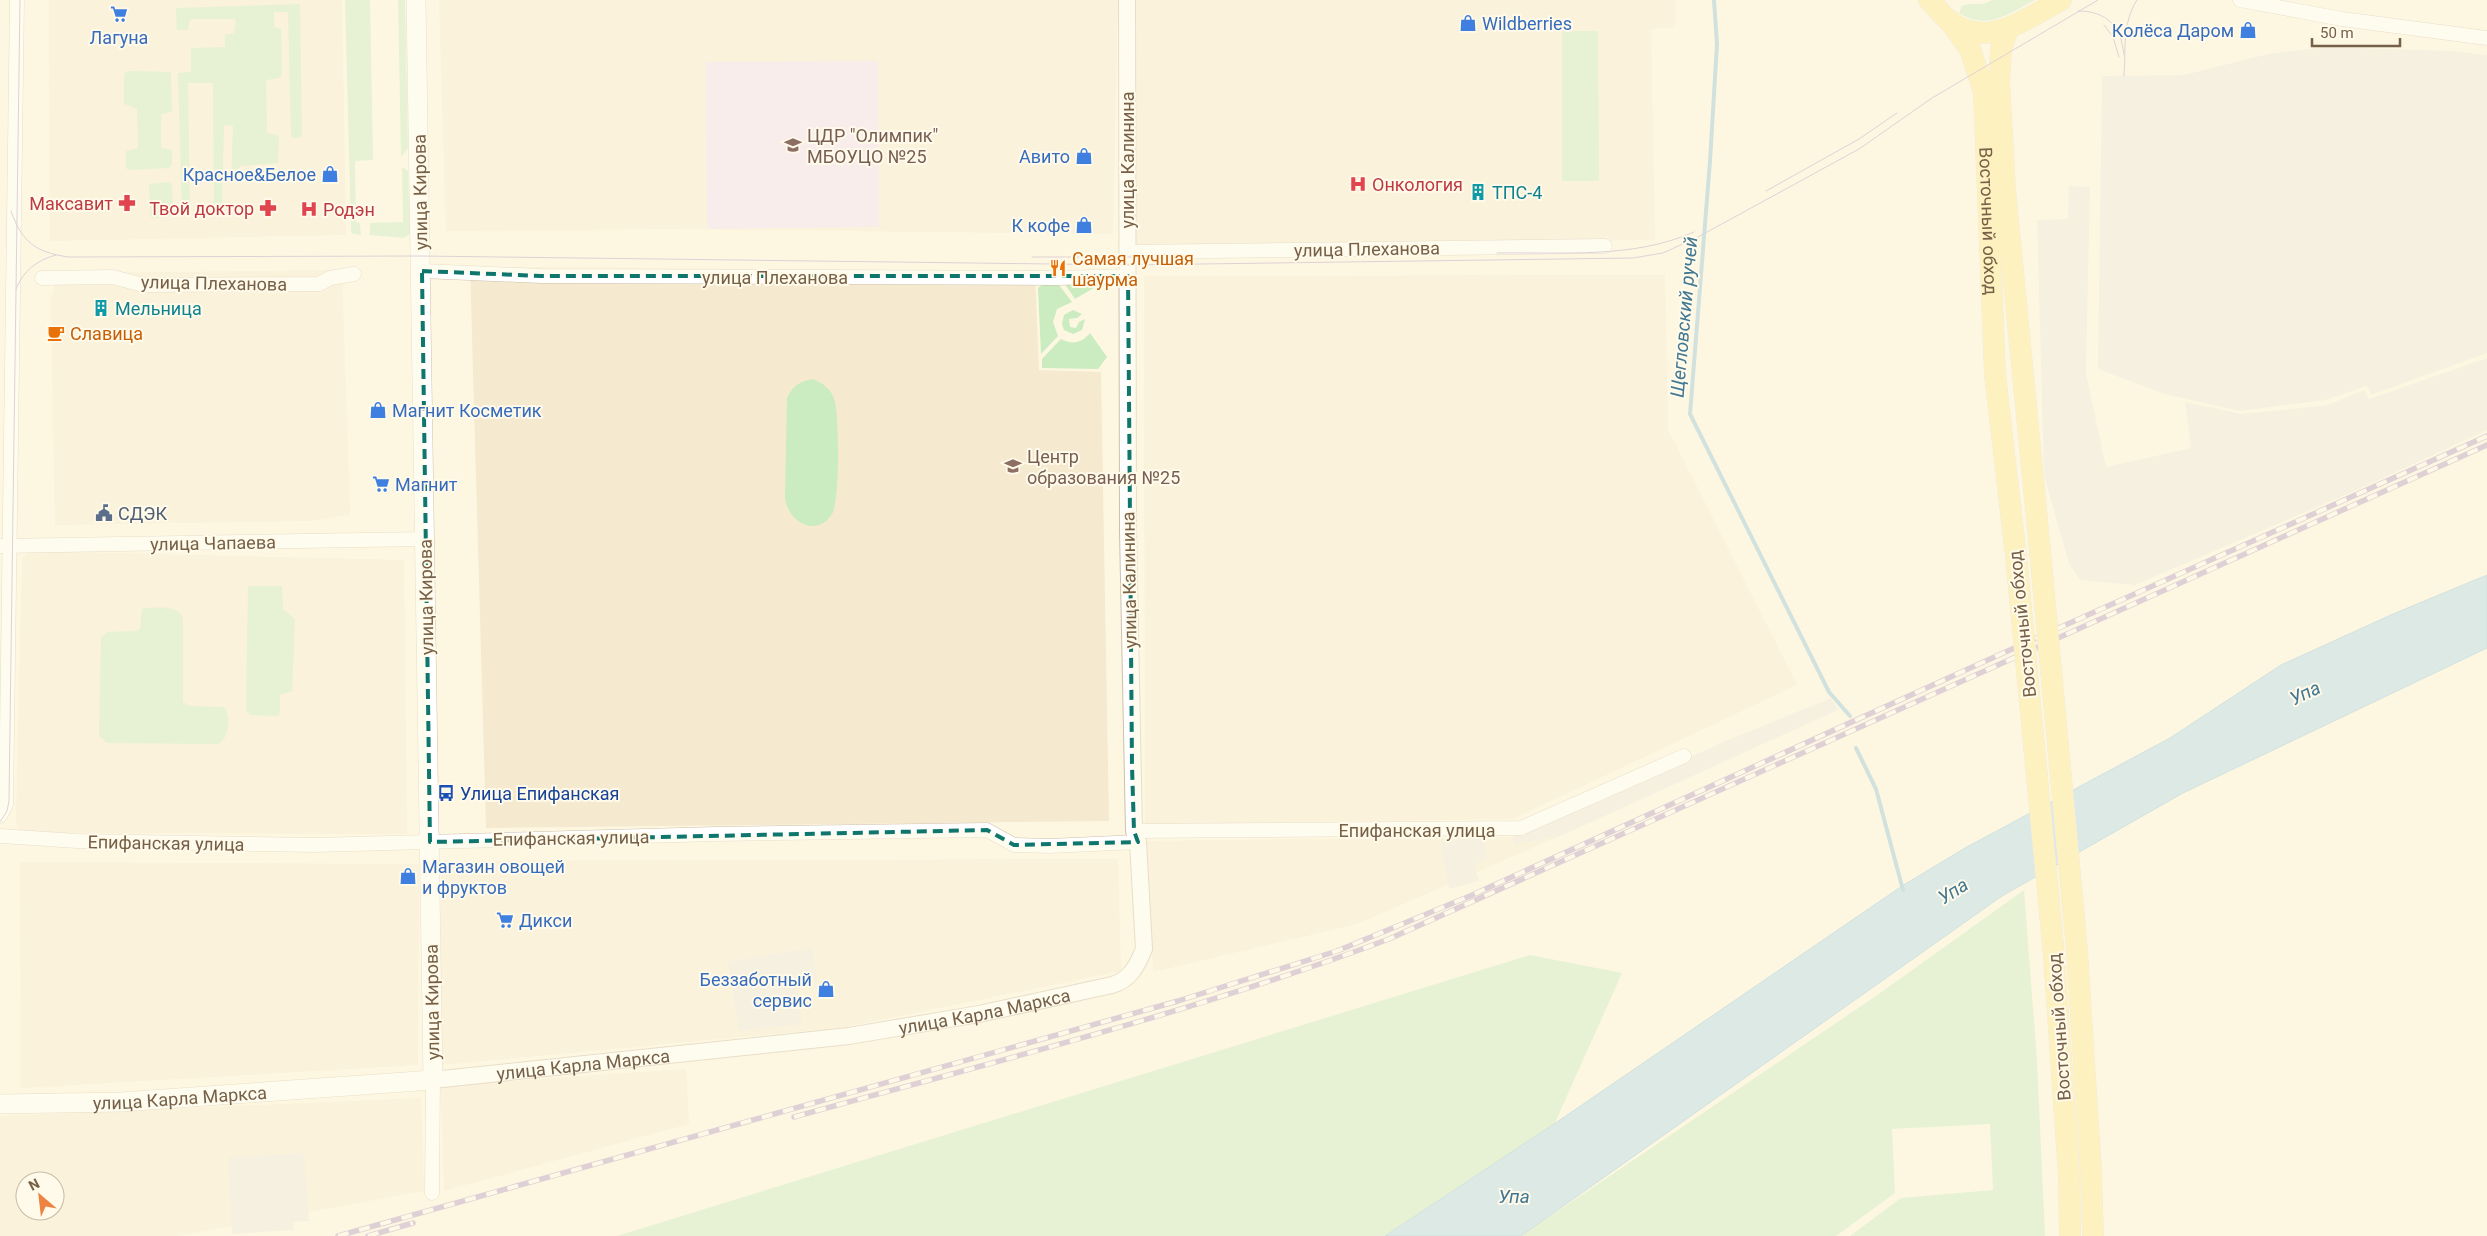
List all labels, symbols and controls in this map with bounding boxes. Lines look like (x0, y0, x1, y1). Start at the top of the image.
supermarket icon: Лагуна (109, 4, 129, 24)
shop icon: Wildberries (1458, 13, 1478, 33)
place label: Wildberries (1482, 13, 1572, 34)
scale bar (2312, 15, 2400, 47)
place label: Колёса Даром (2112, 20, 2234, 41)
shop icon: Колёса Даром (2238, 20, 2258, 40)
text: 50 m (2320, 24, 2354, 42)
place label: Лагуна (90, 27, 148, 48)
street label: улица Калинина (1117, 92, 1138, 228)
place label: ЦДР "Олимпик" МБОУЦО №25 (807, 125, 938, 167)
street label: улица Кирова (408, 134, 432, 250)
school or university icon: ЦДР "Олимпик" МБОУЦО №25 (783, 135, 803, 155)
place label: Авито (1019, 146, 1070, 167)
shop icon: Авито (1074, 146, 1094, 166)
street label: Восточный обход (1976, 147, 2002, 295)
place label: Красное&Белое (183, 164, 316, 185)
shop icon: Красное&Белое (320, 164, 340, 184)
hospital icon: Онкология (1348, 174, 1368, 194)
place label: Онкология (1372, 174, 1463, 195)
building icon: ТПС-4 (1468, 182, 1488, 202)
place label: ТПС-4 (1492, 182, 1542, 203)
place label: Максавит (29, 193, 113, 214)
pharmacy icon: Максавит (117, 193, 137, 213)
place label: Твой доктор (149, 198, 254, 219)
pharmacy icon: Твой доктор (258, 198, 278, 218)
hospital icon: Родэн (299, 199, 319, 219)
place label: Родэн (323, 199, 375, 220)
place label: К кофе (1012, 215, 1070, 236)
shop icon: К кофе (1074, 215, 1094, 235)
water label: Щегловский ручей (1665, 235, 1703, 399)
street label: улица Плеханова (1294, 237, 1440, 261)
place label: Самая лучшая шаурма (1072, 248, 1194, 290)
restaurant icon: Самая лучшая шаурма (1048, 258, 1068, 278)
street label: улица Плеханова (702, 267, 848, 288)
street label: улица Плеханова (141, 271, 287, 295)
building icon: Мельница (91, 298, 111, 318)
place label: Мельница (115, 298, 202, 319)
cafe icon: Славица (46, 323, 66, 343)
place label: Славица (70, 323, 143, 344)
shop icon: Магнит Косметик (368, 400, 388, 420)
place label: Магнит Косметик (392, 400, 542, 421)
place label: Центр образования №25 (1027, 446, 1180, 488)
school or university icon: Центр образования №25 (1003, 456, 1023, 476)
supermarket icon: Магнит (371, 474, 391, 494)
place label: Магнит (395, 474, 458, 495)
public building icon: СДЭК (94, 503, 114, 523)
place label: СДЭК (118, 503, 167, 524)
street label: улица Калинина (1117, 511, 1141, 649)
street label: улица Чапаева (150, 531, 276, 555)
street label: улица Кирова (414, 539, 438, 655)
street label: Восточный обход (2004, 549, 2040, 699)
water label: Упа (2286, 676, 2324, 710)
bus stop icon: Улица Епифанская (436, 783, 456, 803)
place label: Улица Епифанская (460, 783, 620, 804)
street label: Епифанская улица (1339, 820, 1495, 841)
street label: Епифанская улица (492, 826, 650, 850)
street label: Епифанская улица (87, 831, 245, 855)
place label: Магазин овощей и фруктов (422, 856, 565, 898)
shop icon: Магазин овощей и фруктов (398, 866, 418, 886)
water label: Упа (1934, 873, 1972, 909)
supermarket icon: Дикси (495, 910, 515, 930)
place label: Дикси (519, 910, 572, 931)
street label: улица Кирова (420, 944, 444, 1060)
street label: Восточный обход (2043, 952, 2075, 1101)
place label: Беззаботный сервис (700, 969, 812, 1011)
shop icon: Беззаботный сервис (816, 979, 836, 999)
street label: улица Карла Маркса (897, 984, 1072, 1038)
street label: улица Карла Маркса (495, 1045, 671, 1084)
street label: улица Карла Маркса (93, 1081, 268, 1113)
north arrow (15, 1171, 65, 1221)
text: N (26, 1175, 42, 1194)
water label: Упа (1498, 1185, 1530, 1208)

